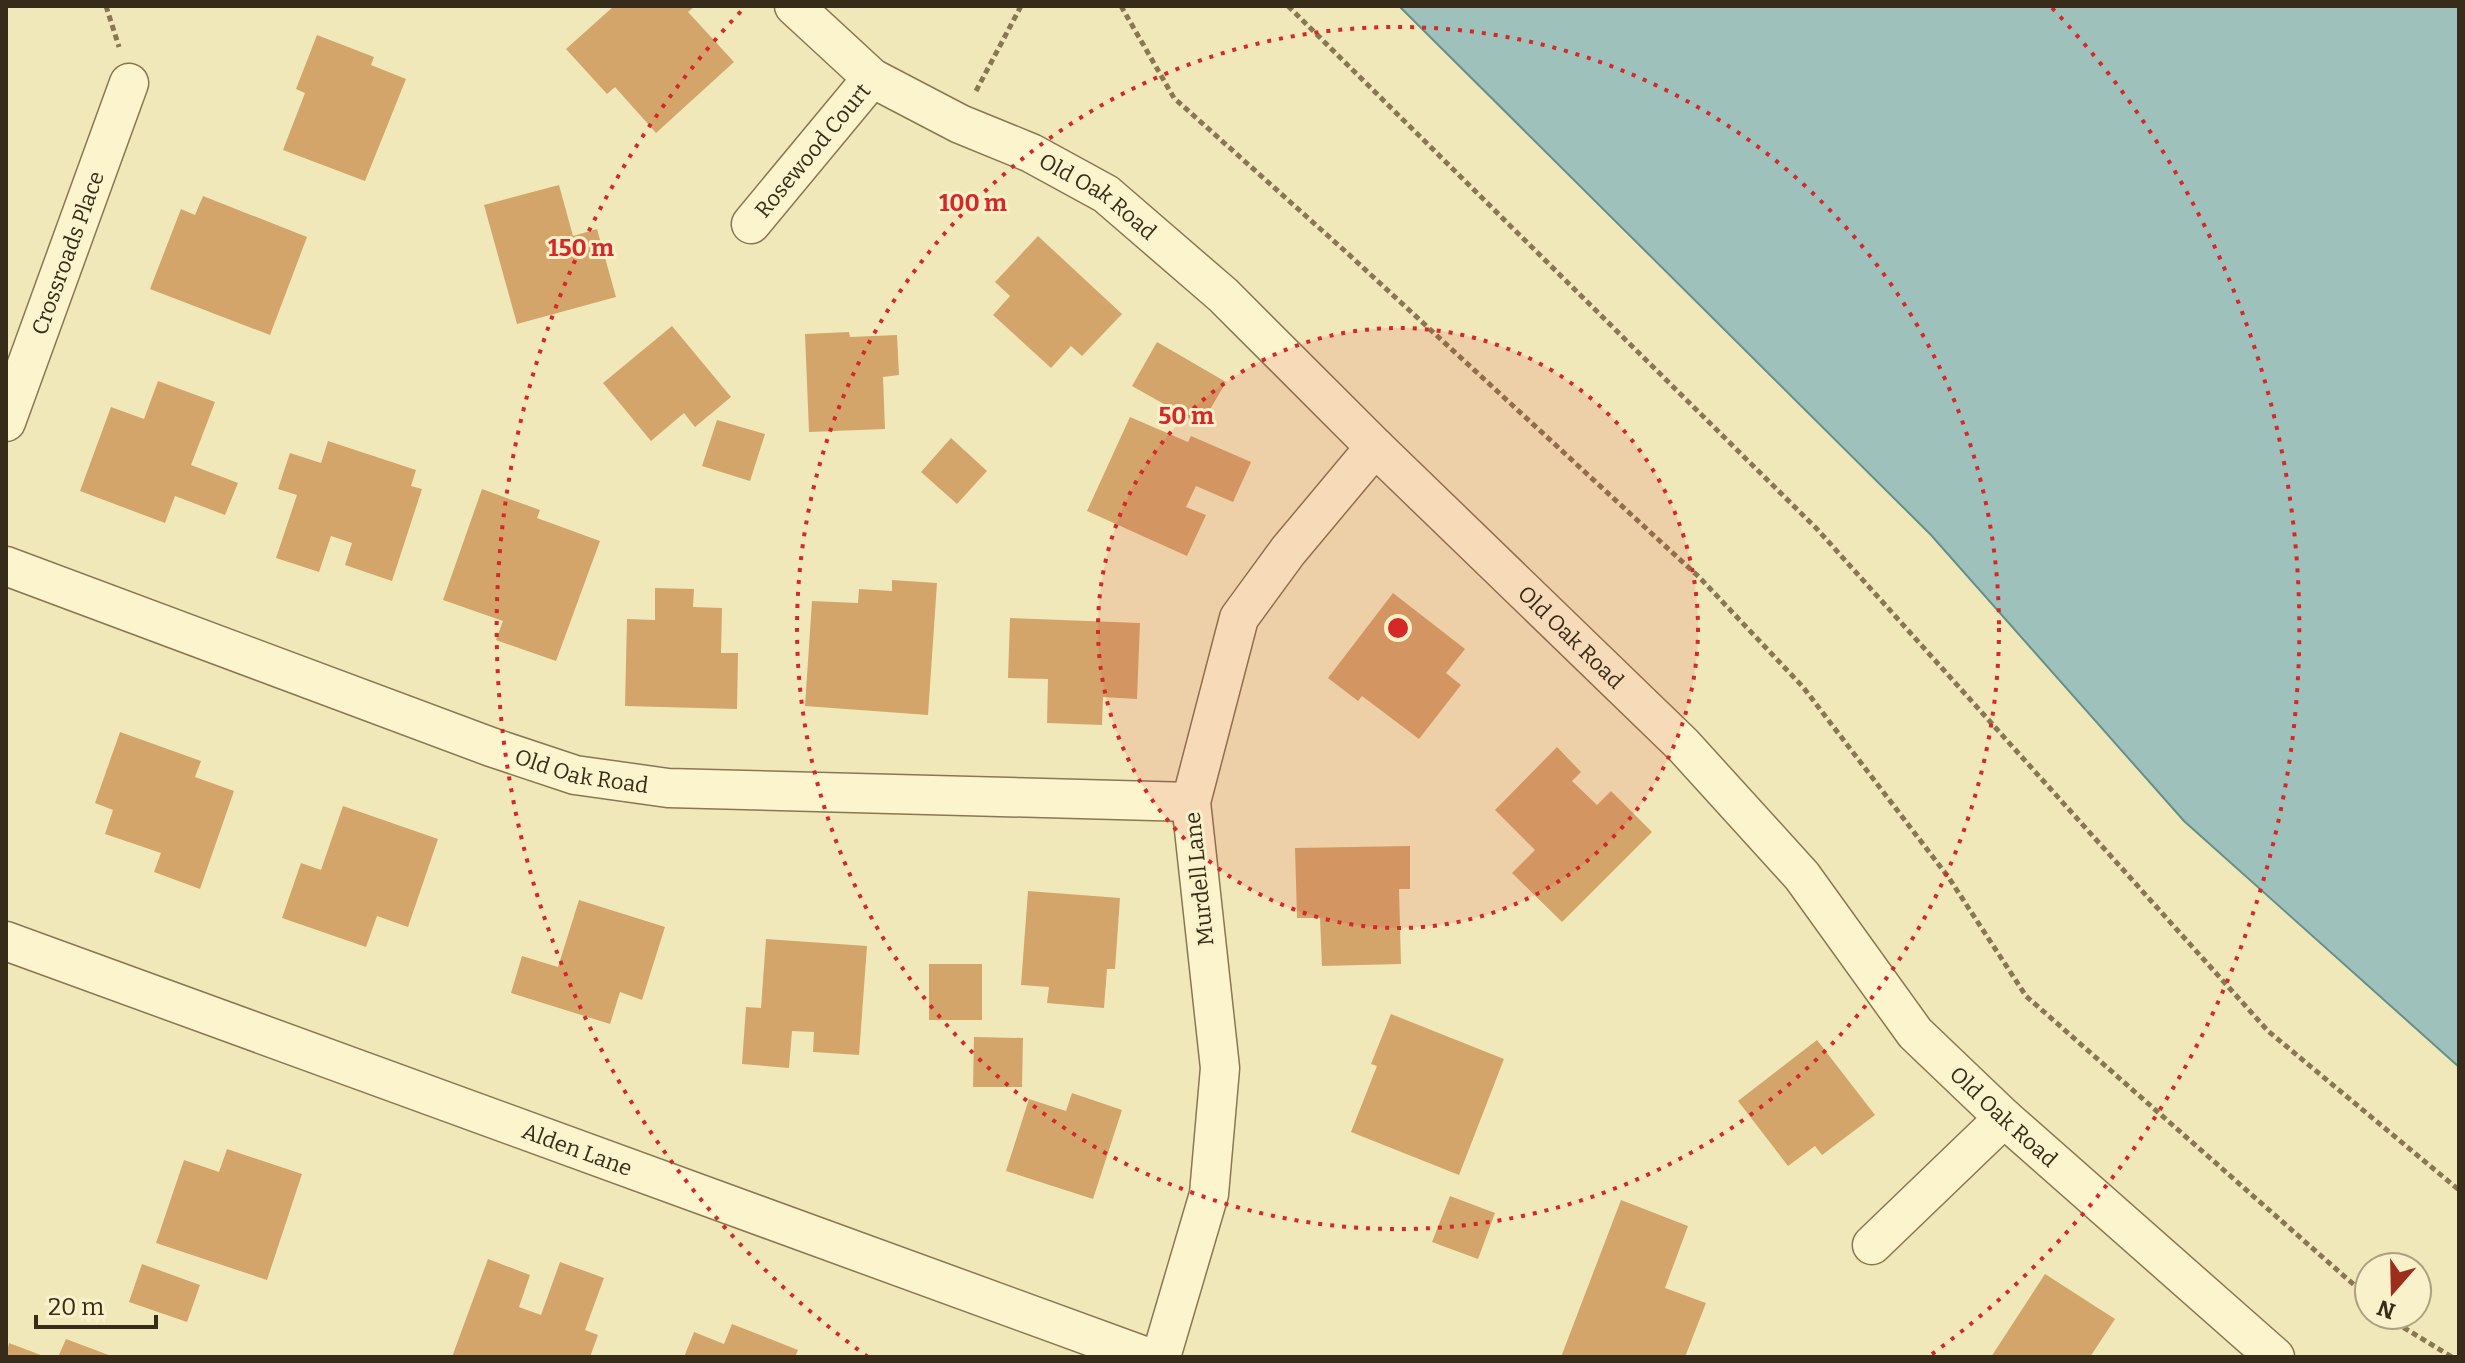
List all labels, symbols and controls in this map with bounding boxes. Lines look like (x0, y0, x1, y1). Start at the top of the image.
street label: Rosewood Court (749, 77, 876, 223)
street label: Old Oak Road (1035, 147, 1162, 245)
street label: Crossroads Place (25, 167, 109, 338)
text: 100 m (939, 189, 1007, 217)
text: 150 m (548, 234, 614, 262)
text: 50 m (1158, 402, 1214, 430)
street label: Old Oak Road (1513, 580, 1630, 694)
centre of rings (1384, 614, 1412, 642)
street label: Old Oak Road (511, 742, 650, 799)
street label: Murdell Lane (1179, 811, 1219, 947)
street label: Old Oak Road (1944, 1060, 2063, 1173)
street label: Alden Lane (519, 1117, 636, 1182)
north arrow (2353, 1251, 2433, 1331)
scale bar (36, 1279, 156, 1329)
text: 20 m (48, 1293, 104, 1321)
text: N (2374, 1294, 2399, 1325)

